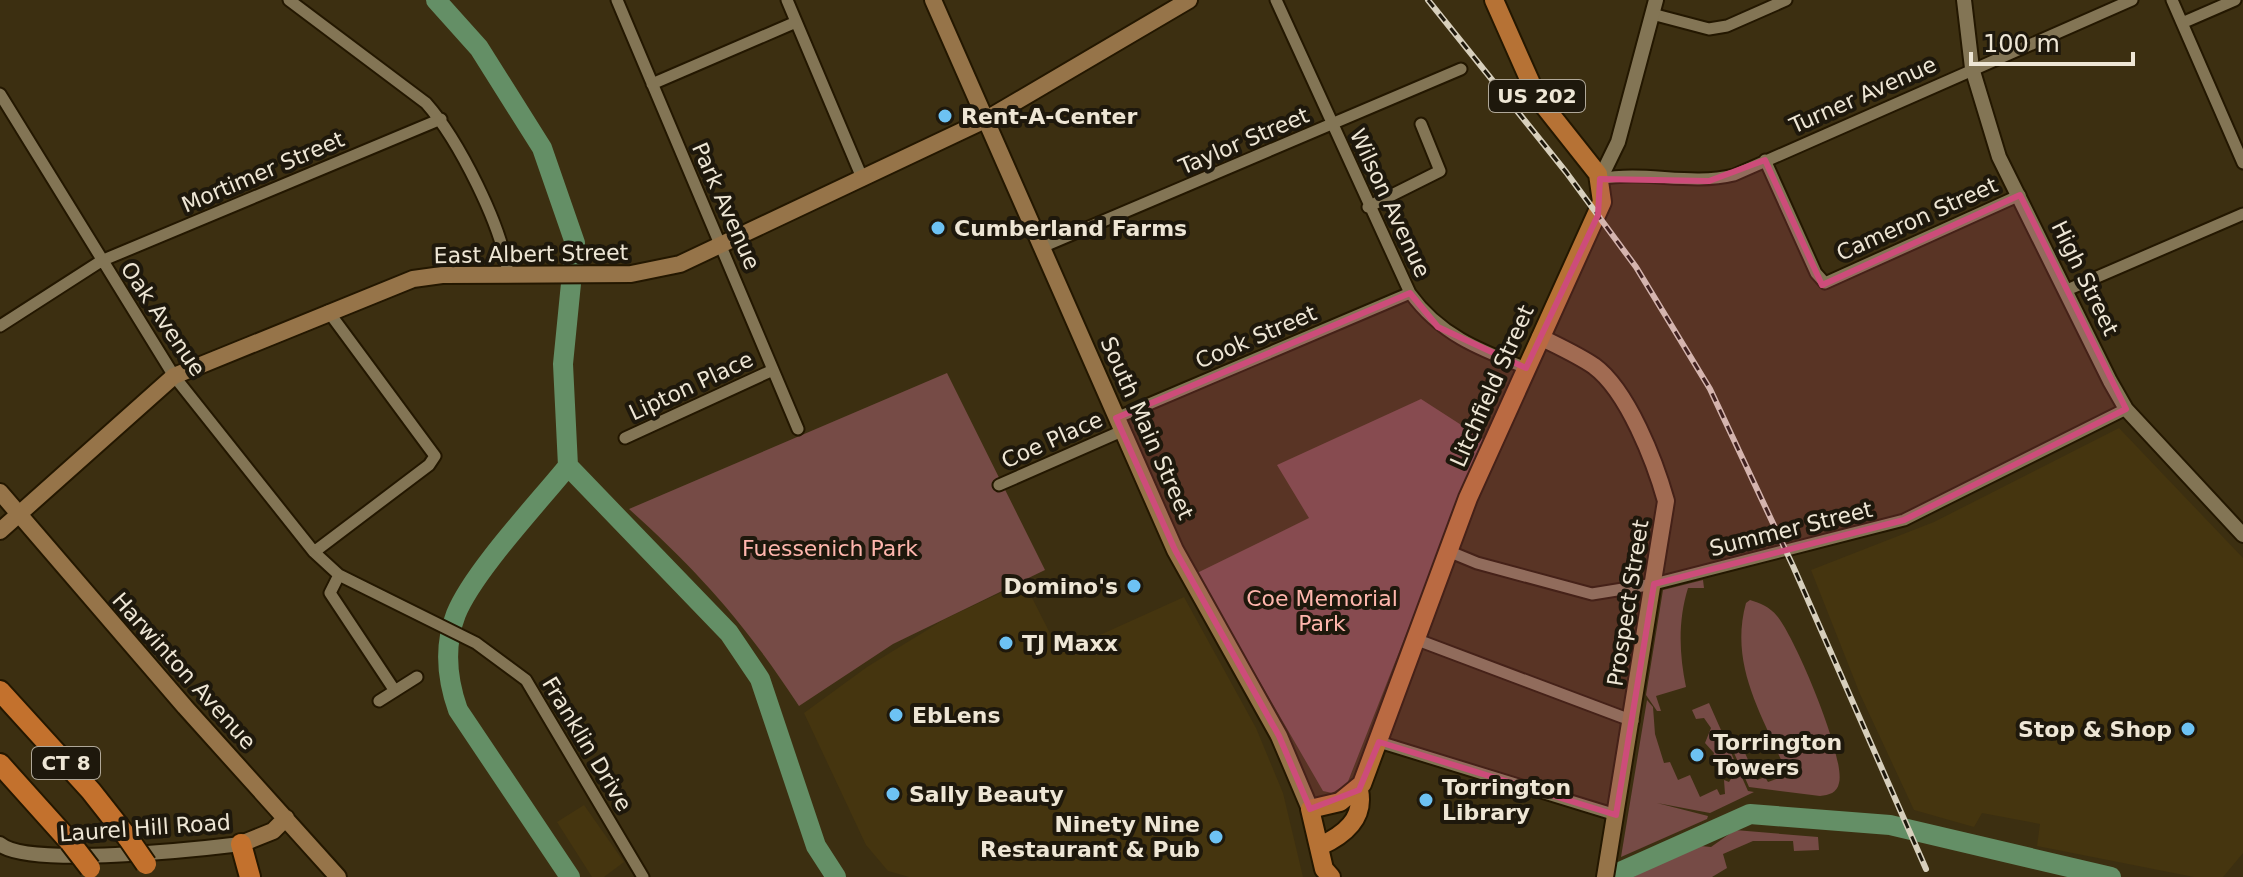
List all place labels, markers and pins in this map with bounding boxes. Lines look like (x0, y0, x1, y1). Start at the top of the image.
place label: Rent-A-Center (961, 104, 1137, 129)
marker: Rent-A-Center (936, 107, 954, 125)
place label: Cumberland Farms (954, 216, 1187, 241)
marker: Cumberland Farms (929, 219, 947, 237)
place label: Domino's (1004, 574, 1118, 599)
marker: Domino's (1125, 577, 1143, 595)
place label: TJ Maxx (1022, 631, 1118, 656)
marker: TJ Maxx (997, 634, 1015, 652)
place label: EbLens (912, 703, 1000, 728)
marker: EbLens (887, 706, 905, 724)
place label: Stop & Shop (2018, 717, 2172, 742)
marker: Stop & Shop (2179, 720, 2197, 738)
place label: Torrington Towers (1713, 730, 1842, 780)
marker: Torrington Towers (1688, 746, 1706, 764)
place label: Torrington Library (1442, 775, 1571, 825)
place label: Sally Beauty (909, 782, 1064, 807)
marker: Sally Beauty (884, 785, 902, 803)
marker: Torrington Library (1417, 791, 1435, 809)
place label: Ninety Nine Restaurant & Pub (980, 812, 1200, 862)
marker: Ninety Nine Restaurant & Pub (1207, 828, 1225, 846)

